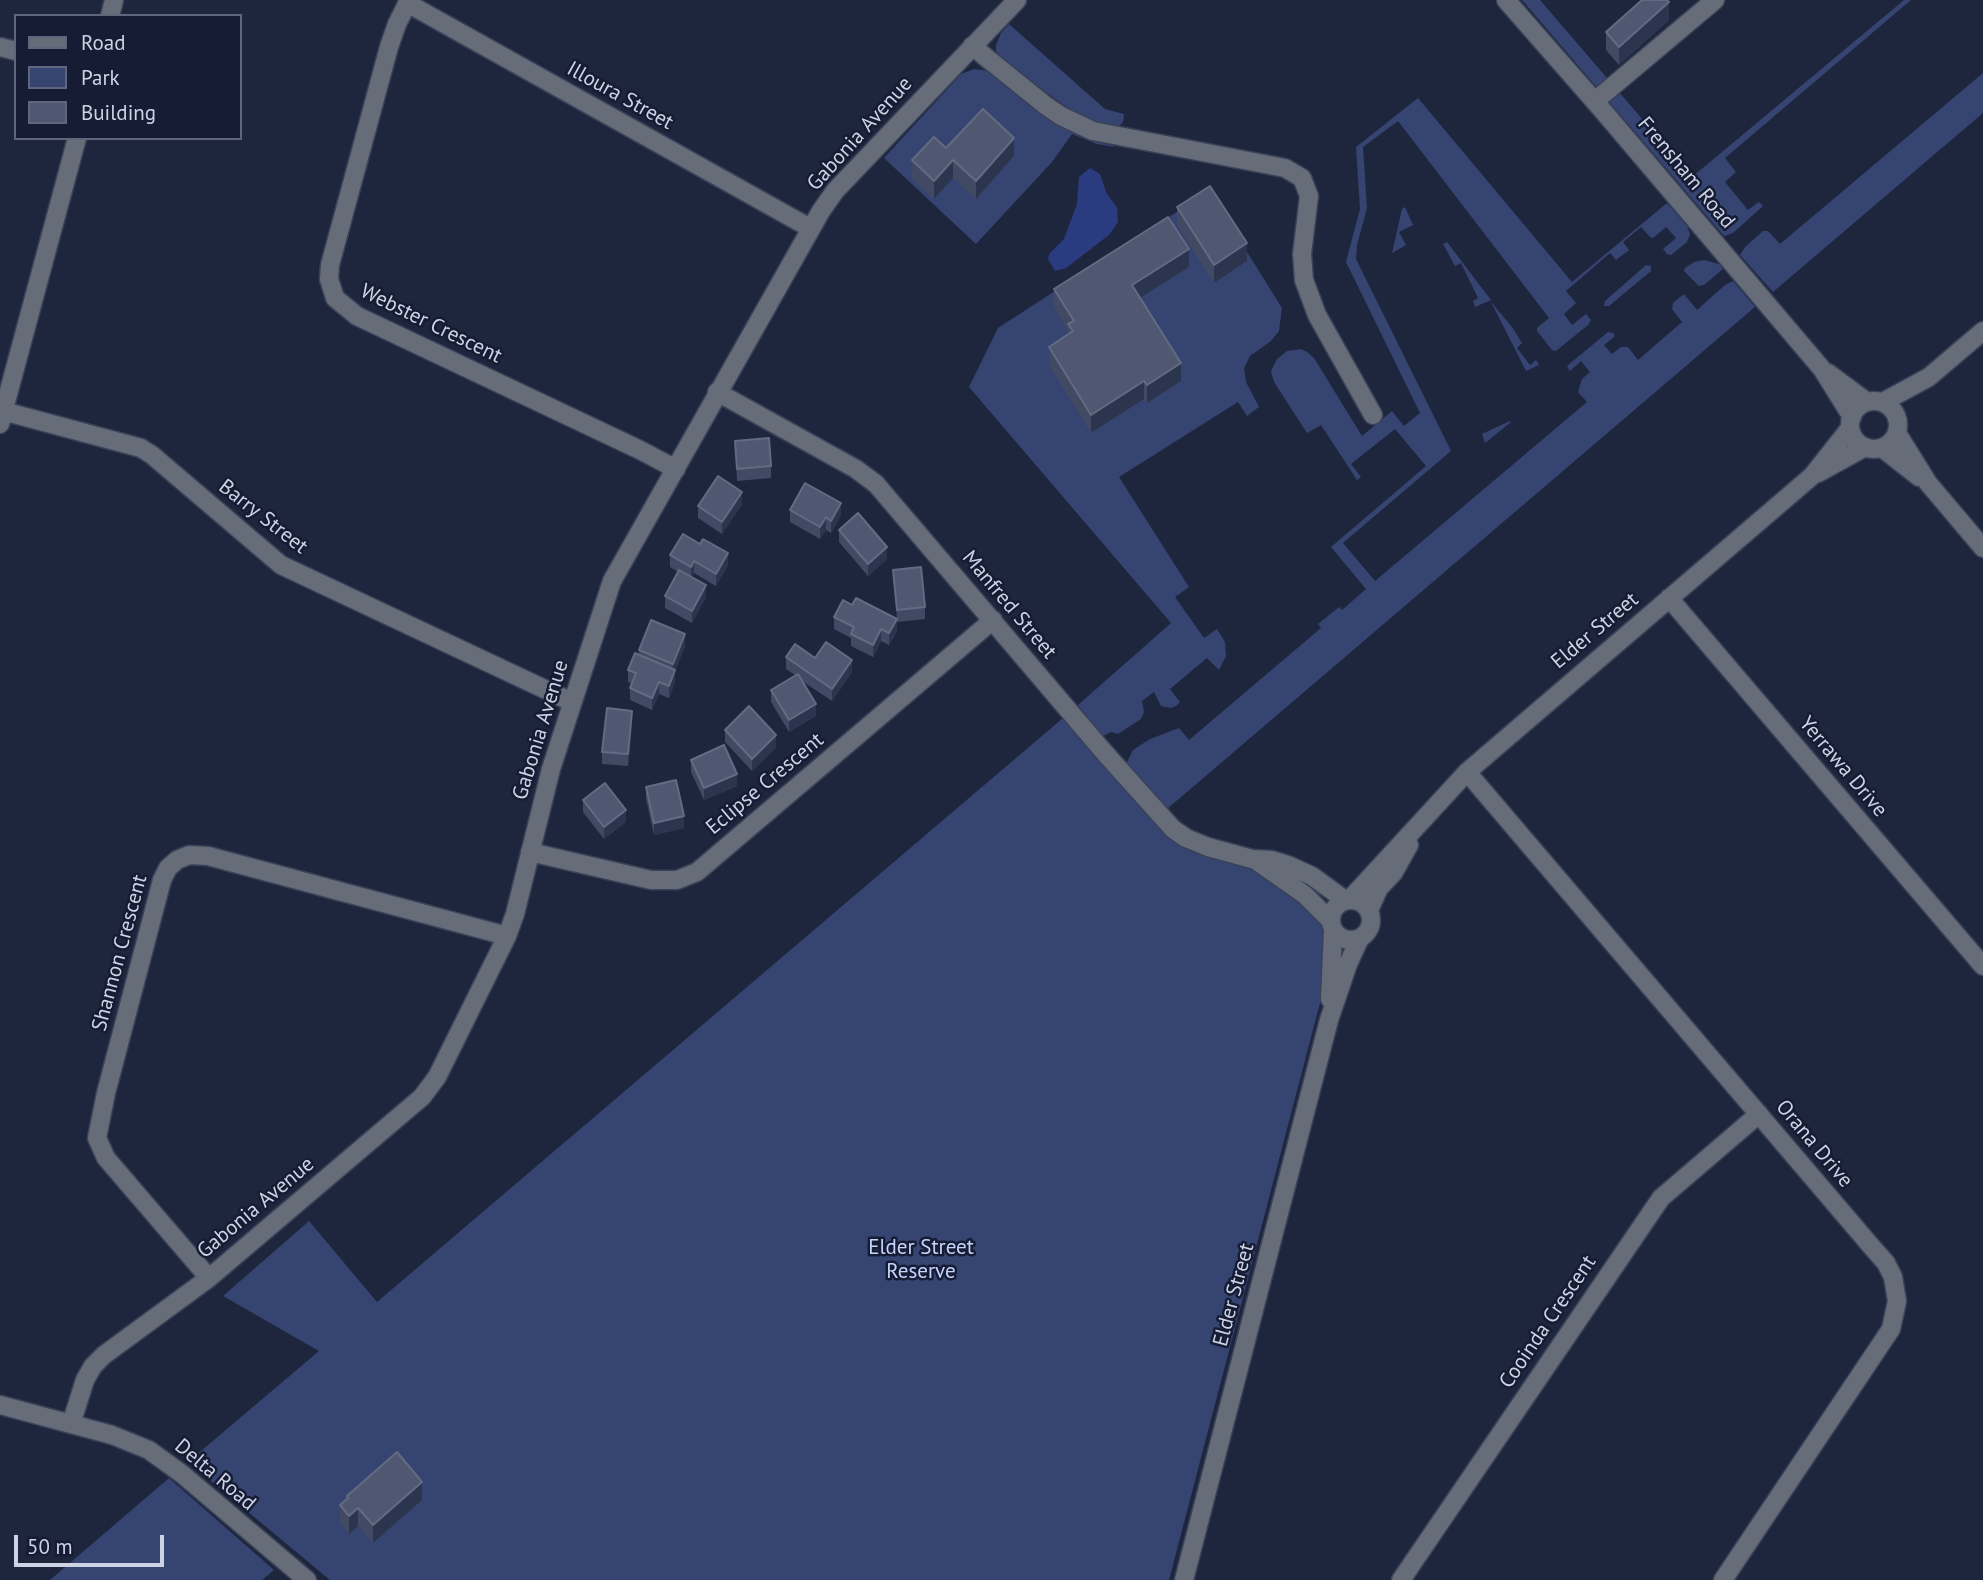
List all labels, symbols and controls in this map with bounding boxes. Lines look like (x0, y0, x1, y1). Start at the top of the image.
legend (14, 14, 242, 140)
text: Road (81, 29, 125, 56)
street label: Illoura Street (562, 56, 678, 136)
text: Park (81, 64, 120, 91)
street label: Gabonia Avenue (802, 72, 918, 196)
text: Building (81, 99, 156, 126)
street label: Frensham Road (1632, 112, 1740, 234)
street label: Webster Crescent (356, 279, 506, 369)
street label: Barry Street (213, 474, 313, 560)
street label: Manfred Street (956, 546, 1062, 664)
street label: Elder Street (1546, 587, 1644, 675)
street label: Gabonia Avenue (508, 657, 574, 803)
street label: Yerrawa Drive (1794, 711, 1892, 823)
street label: Eclipse Crescent (701, 728, 829, 840)
street label: Shannon Crescent (87, 872, 153, 1034)
street label: Orana Drive (1770, 1095, 1858, 1193)
street label: Gabonia Avenue (193, 1152, 319, 1264)
park label: Elder Street Reserve (868, 1235, 974, 1285)
street label: Elder Street (1208, 1241, 1260, 1349)
street label: Cooinda Crescent (1494, 1251, 1602, 1393)
street label: Delta Road (169, 1434, 261, 1516)
scale bar (18, 1520, 168, 1564)
text: 50 m (27, 1533, 73, 1560)

